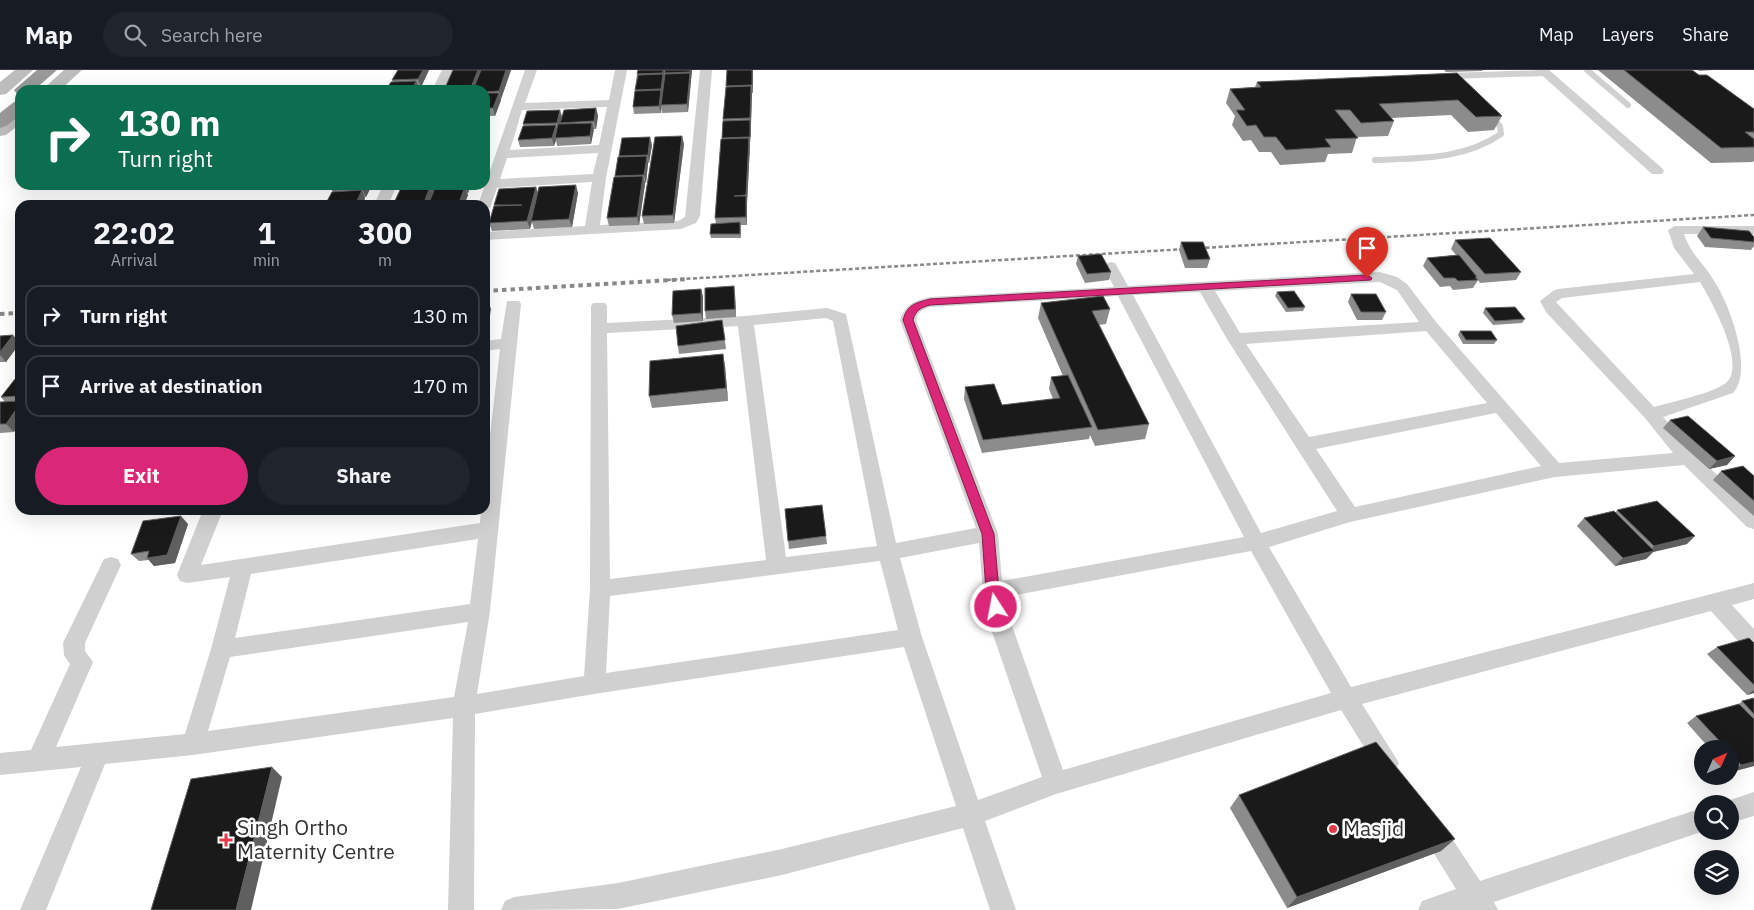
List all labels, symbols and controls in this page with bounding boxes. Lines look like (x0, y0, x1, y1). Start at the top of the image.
search box (103, 12, 453, 57)
text: Map (25, 19, 73, 51)
icon: search (121, 21, 149, 49)
text: Search here (161, 23, 263, 47)
text: Map (1539, 23, 1574, 46)
text: Layers (1602, 23, 1654, 46)
text: Share (1682, 23, 1729, 46)
text: 130 m (118, 100, 221, 146)
icon: right (35, 105, 100, 170)
text: Turn right (118, 144, 213, 173)
text: 22:02 (93, 213, 175, 252)
text: 1 (257, 213, 275, 252)
text: 300 (358, 213, 412, 252)
pin (1346, 227, 1388, 278)
icon: arrive (1353, 234, 1381, 262)
text: Arrival (111, 250, 157, 270)
text: min (253, 250, 280, 270)
text: m (378, 250, 392, 270)
icon: right (37, 302, 65, 330)
text: Turn right (80, 304, 167, 328)
text: 130 m (413, 304, 468, 328)
icon: arrive (37, 372, 65, 400)
text: Arrive at destination (80, 374, 263, 398)
text: 170 m (413, 374, 468, 398)
button: Exit (35, 447, 248, 505)
button: Share (258, 447, 470, 505)
position arrow (969, 580, 1021, 632)
north arrow (1694, 740, 1739, 785)
map controls (1694, 740, 1739, 895)
button: search (1694, 795, 1739, 840)
place label: Singh Ortho Maternity Centre (237, 813, 395, 865)
place label: Masjid (1343, 814, 1404, 842)
marker: Masjid (1327, 823, 1339, 835)
marker: Singh Ortho Maternity Centre (219, 833, 233, 847)
button: layers (1694, 850, 1739, 895)

